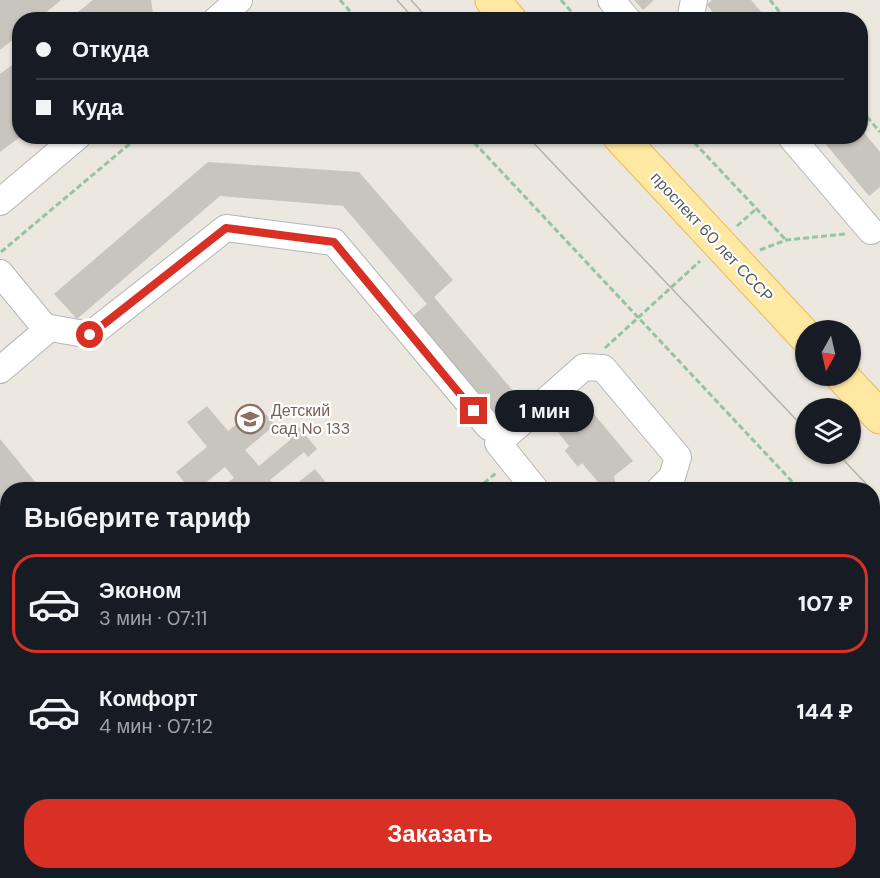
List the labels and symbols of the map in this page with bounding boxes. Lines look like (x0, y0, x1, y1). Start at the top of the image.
street label: проспект 60 лет СССР (646, 167, 778, 307)
north arrow (795, 320, 861, 386)
route start (76, 321, 103, 348)
callout: 1 мин (495, 390, 594, 432)
route end (460, 397, 487, 424)
place label: Детский сад No 133 (271, 400, 350, 439)
school or university icon: Детский сад No 133 (234, 403, 266, 435)

